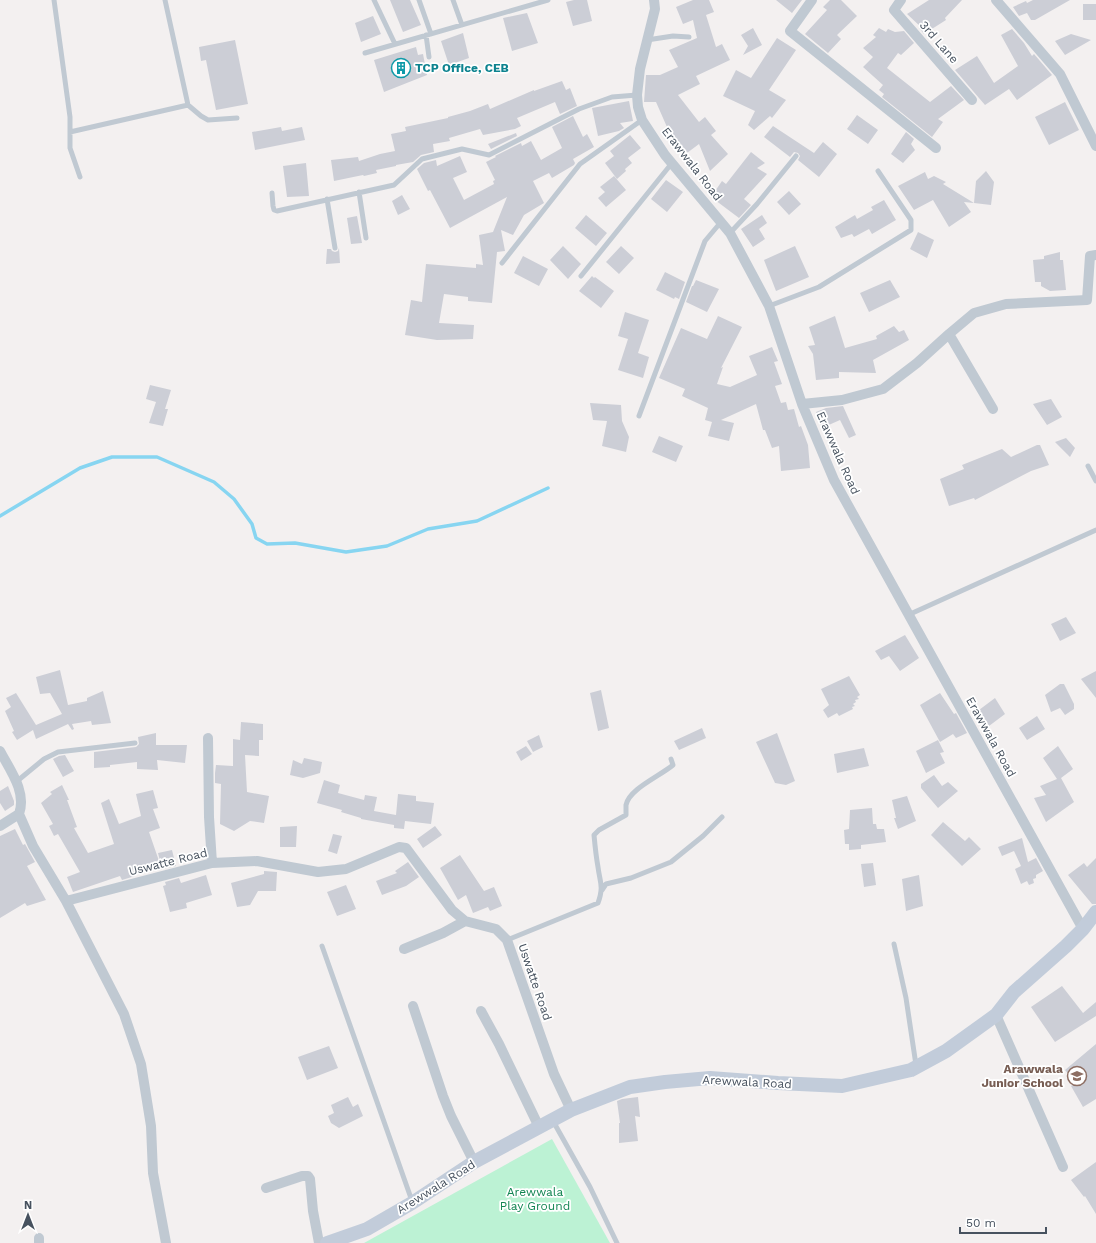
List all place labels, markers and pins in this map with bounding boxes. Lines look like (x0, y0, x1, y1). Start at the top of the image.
building icon: TCP Office, CEB (390, 57, 412, 79)
place label: TCP Office, CEB (415, 61, 509, 75)
place label: Arawwala Junior School (981, 1062, 1063, 1090)
school or university icon: Arawwala Junior School (1066, 1065, 1088, 1087)

